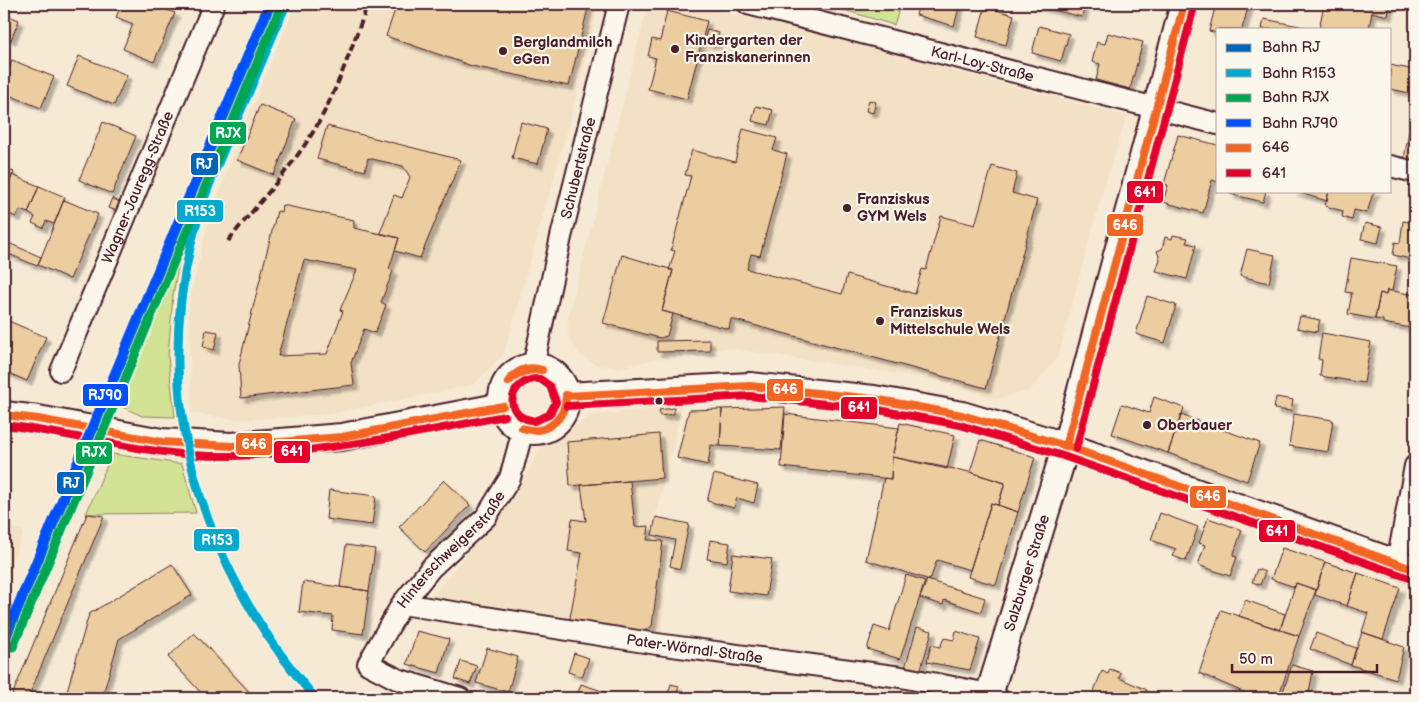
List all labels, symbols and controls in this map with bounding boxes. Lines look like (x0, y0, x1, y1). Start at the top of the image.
legend (1216, 28, 1392, 192)
place label: Kindergarten der Franziskanerinnen (685, 31, 811, 67)
place label: Berglandmilch eGen (513, 33, 612, 69)
text: Bahn RJ (1262, 38, 1321, 57)
street label: Karl-Loy-Straße (929, 42, 1036, 86)
marker: Kindergarten der Franziskanerinnen (669, 43, 681, 55)
marker: Berglandmilch eGen (497, 45, 509, 57)
text: Bahn R153 (1262, 64, 1336, 83)
text: Bahn RJX (1262, 88, 1329, 107)
street label: Wagner-Jauregg-Straße (97, 108, 178, 267)
text: Bahn RJ90 (1262, 114, 1338, 133)
street label: Schubertstraße (556, 115, 600, 221)
line badge: RJX (209, 121, 247, 145)
text: RJX (215, 125, 241, 142)
text: 646 (1262, 138, 1289, 157)
line badge: RJ (190, 152, 219, 176)
text: RJ (195, 156, 213, 173)
text: 641 (1262, 164, 1286, 183)
line badge: 641 (1126, 180, 1164, 204)
text: 641 (1134, 184, 1156, 201)
place label: Franziskus GYM Wels (857, 190, 930, 226)
line badge: R153 (176, 199, 224, 223)
marker: Franziskus GYM Wels (841, 202, 853, 214)
text: R153 (184, 203, 216, 220)
line badge: 646 (1106, 213, 1144, 237)
text: 646 (1112, 217, 1138, 234)
place label: Franziskus Mittelschule Wels (890, 303, 1010, 339)
marker: Franziskus Mittelschule Wels (874, 315, 886, 327)
line badge: 646 (766, 378, 804, 402)
text: 646 (772, 381, 798, 398)
line badge: RJ90 (82, 383, 129, 407)
text: RJ90 (88, 387, 122, 404)
unlabelled marker (654, 396, 664, 406)
line badge: 641 (840, 396, 878, 420)
text: 641 (848, 399, 870, 416)
place label: Oberbauer (1157, 416, 1233, 435)
marker: Oberbauer (1141, 419, 1153, 431)
line badge: 646 (235, 432, 273, 456)
text: 646 (241, 436, 267, 453)
line badge: 641 (273, 440, 311, 464)
line badge: RJX (75, 441, 113, 465)
text: 641 (281, 443, 303, 460)
text: RJX (81, 444, 107, 461)
line badge: RJ (56, 471, 85, 495)
text: RJ (62, 475, 80, 492)
line badge: 646 (1189, 485, 1227, 509)
street label: Hinterschweigerstraße (393, 487, 509, 612)
text: 646 (1195, 488, 1221, 505)
street label: Salzburger Straße (1000, 512, 1054, 634)
line badge: 641 (1258, 519, 1296, 543)
text: 641 (1266, 523, 1288, 540)
line badge: R153 (193, 528, 240, 552)
text: R153 (201, 532, 233, 549)
street label: Pater-Wörndl-Straße (625, 630, 764, 668)
scale bar (1232, 642, 1376, 674)
text: 50 m (1239, 650, 1273, 669)

